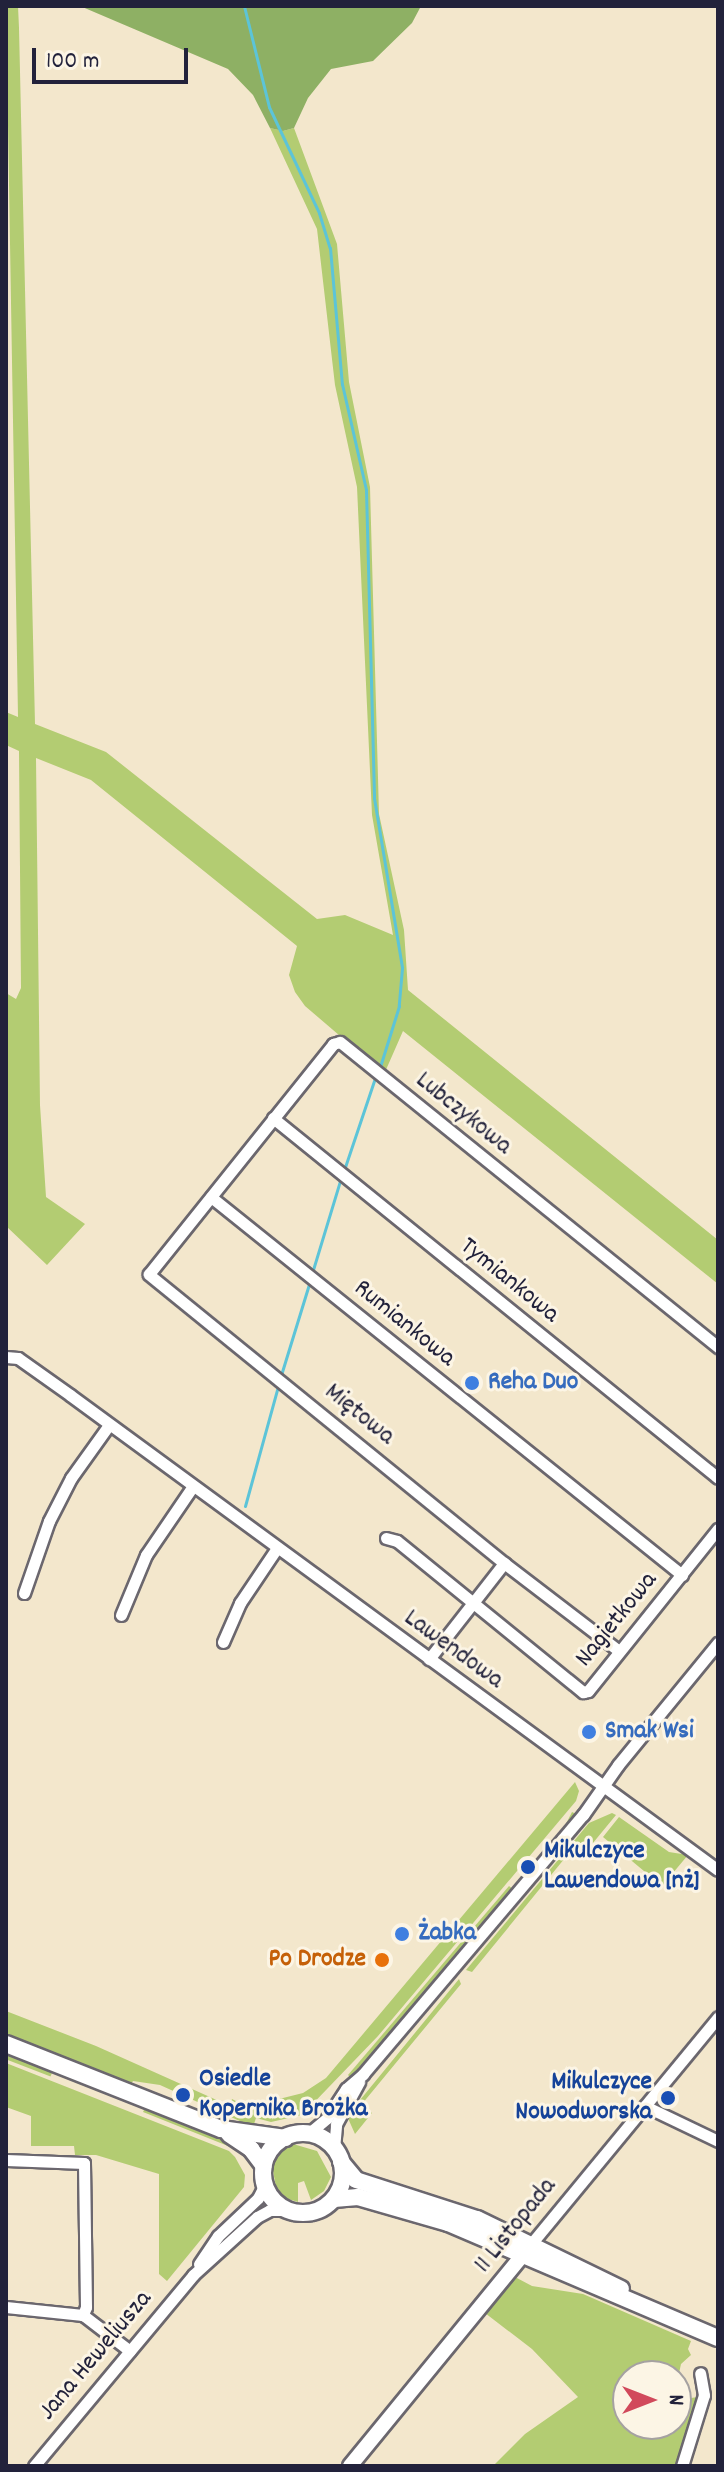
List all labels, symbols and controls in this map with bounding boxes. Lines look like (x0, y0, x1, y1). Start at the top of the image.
scale bar (36, 32, 192, 82)
text: 100 m (46, 45, 99, 79)
street label: Lubczykowa (408, 1066, 518, 1162)
street label: Tymiankowa (453, 1231, 565, 1331)
street label: Rumiankowa (347, 1274, 461, 1374)
place label: Reha Duo (488, 1367, 578, 1399)
marker: Reha Duo (463, 1374, 481, 1392)
street label: Miętowa (317, 1377, 401, 1453)
street label: Nagietkowa (569, 1566, 665, 1674)
street label: Lawendowa (397, 1603, 509, 1697)
place label: Smak Wsi (605, 1716, 694, 1748)
marker: Smak Wsi (580, 1723, 598, 1741)
place label: Mikulczyce Lawendowa [nż] (544, 1836, 699, 1898)
marker: Mikulczyce Lawendowa [nż] (519, 1858, 537, 1876)
place label: Żabka (418, 1918, 476, 1950)
marker: Żabka (393, 1925, 411, 1943)
place label: Po Drodze (269, 1944, 366, 1976)
marker: Po Drodze (373, 1951, 391, 1969)
place label: Osiedle Kopernika Brożka (199, 2064, 368, 2126)
place label: Mikulczyce Nowodworska (515, 2067, 652, 2128)
marker: Osiedle Kopernika Brożka (174, 2086, 192, 2104)
marker: Mikulczyce Nowodworska (659, 2089, 677, 2107)
street label: 11 Listopada (468, 2172, 564, 2280)
street label: Jana Heweliusza (33, 2285, 159, 2427)
north arrow (612, 2360, 692, 2440)
text: N (659, 2395, 690, 2405)

